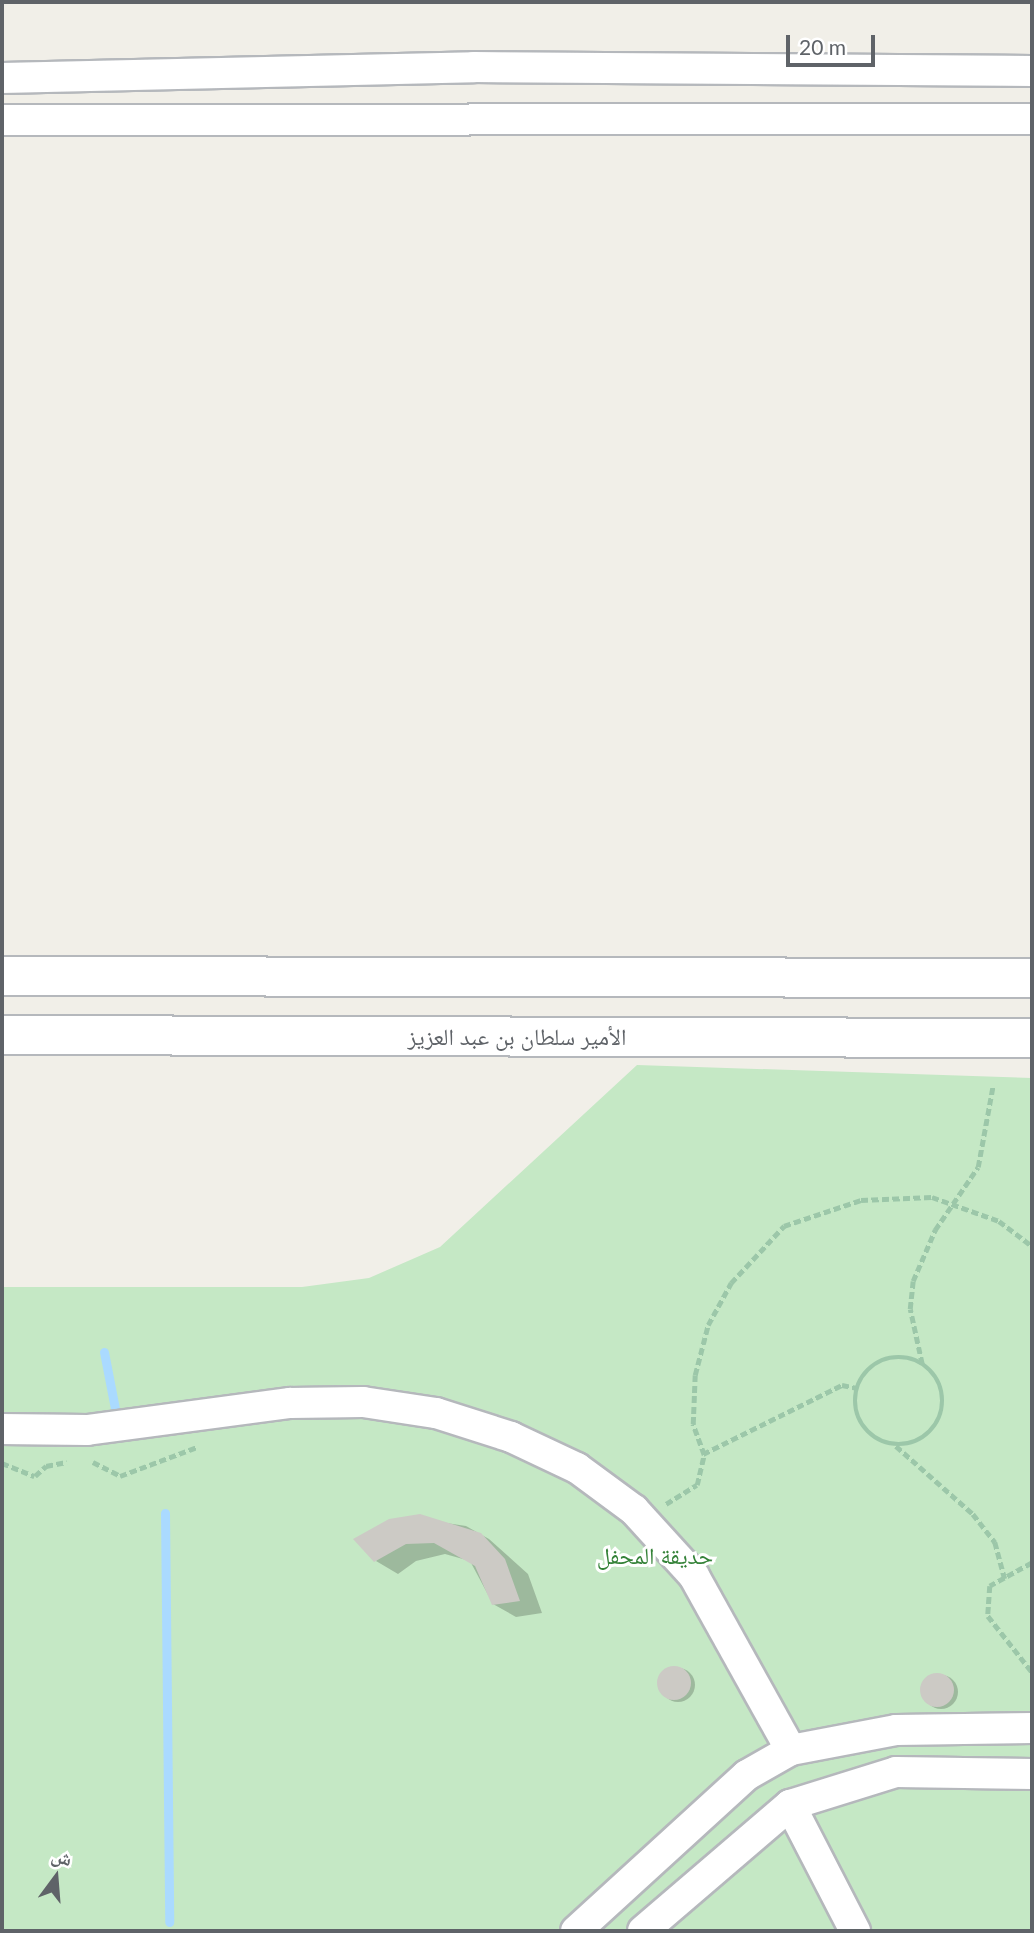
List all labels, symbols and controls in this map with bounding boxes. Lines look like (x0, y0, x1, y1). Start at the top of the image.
scale bar (789, 21, 878, 65)
text: 20 m (799, 34, 846, 59)
street label: الأمير سلطان بن عبد العزيز (408, 1022, 626, 1050)
park label: حديقة المحفل (597, 1541, 713, 1569)
north arrow (21, 1842, 91, 1912)
text: ش (49, 1842, 75, 1870)

